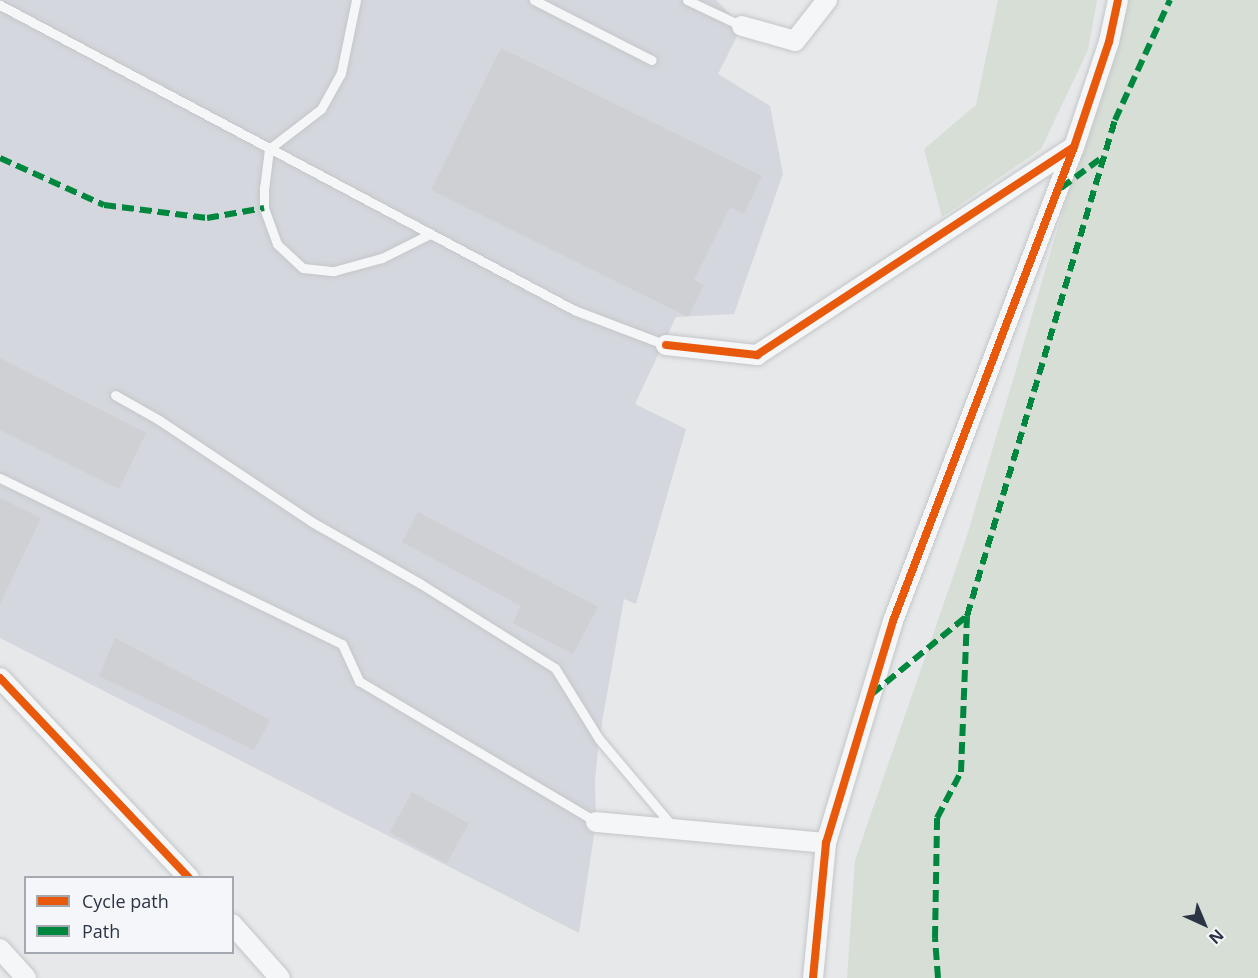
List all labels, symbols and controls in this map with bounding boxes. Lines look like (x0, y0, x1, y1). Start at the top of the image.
legend (24, 876, 234, 954)
text: Cycle path (82, 889, 169, 913)
north arrow (1174, 894, 1234, 954)
text: Path (82, 919, 120, 943)
text: N (1204, 925, 1229, 949)

